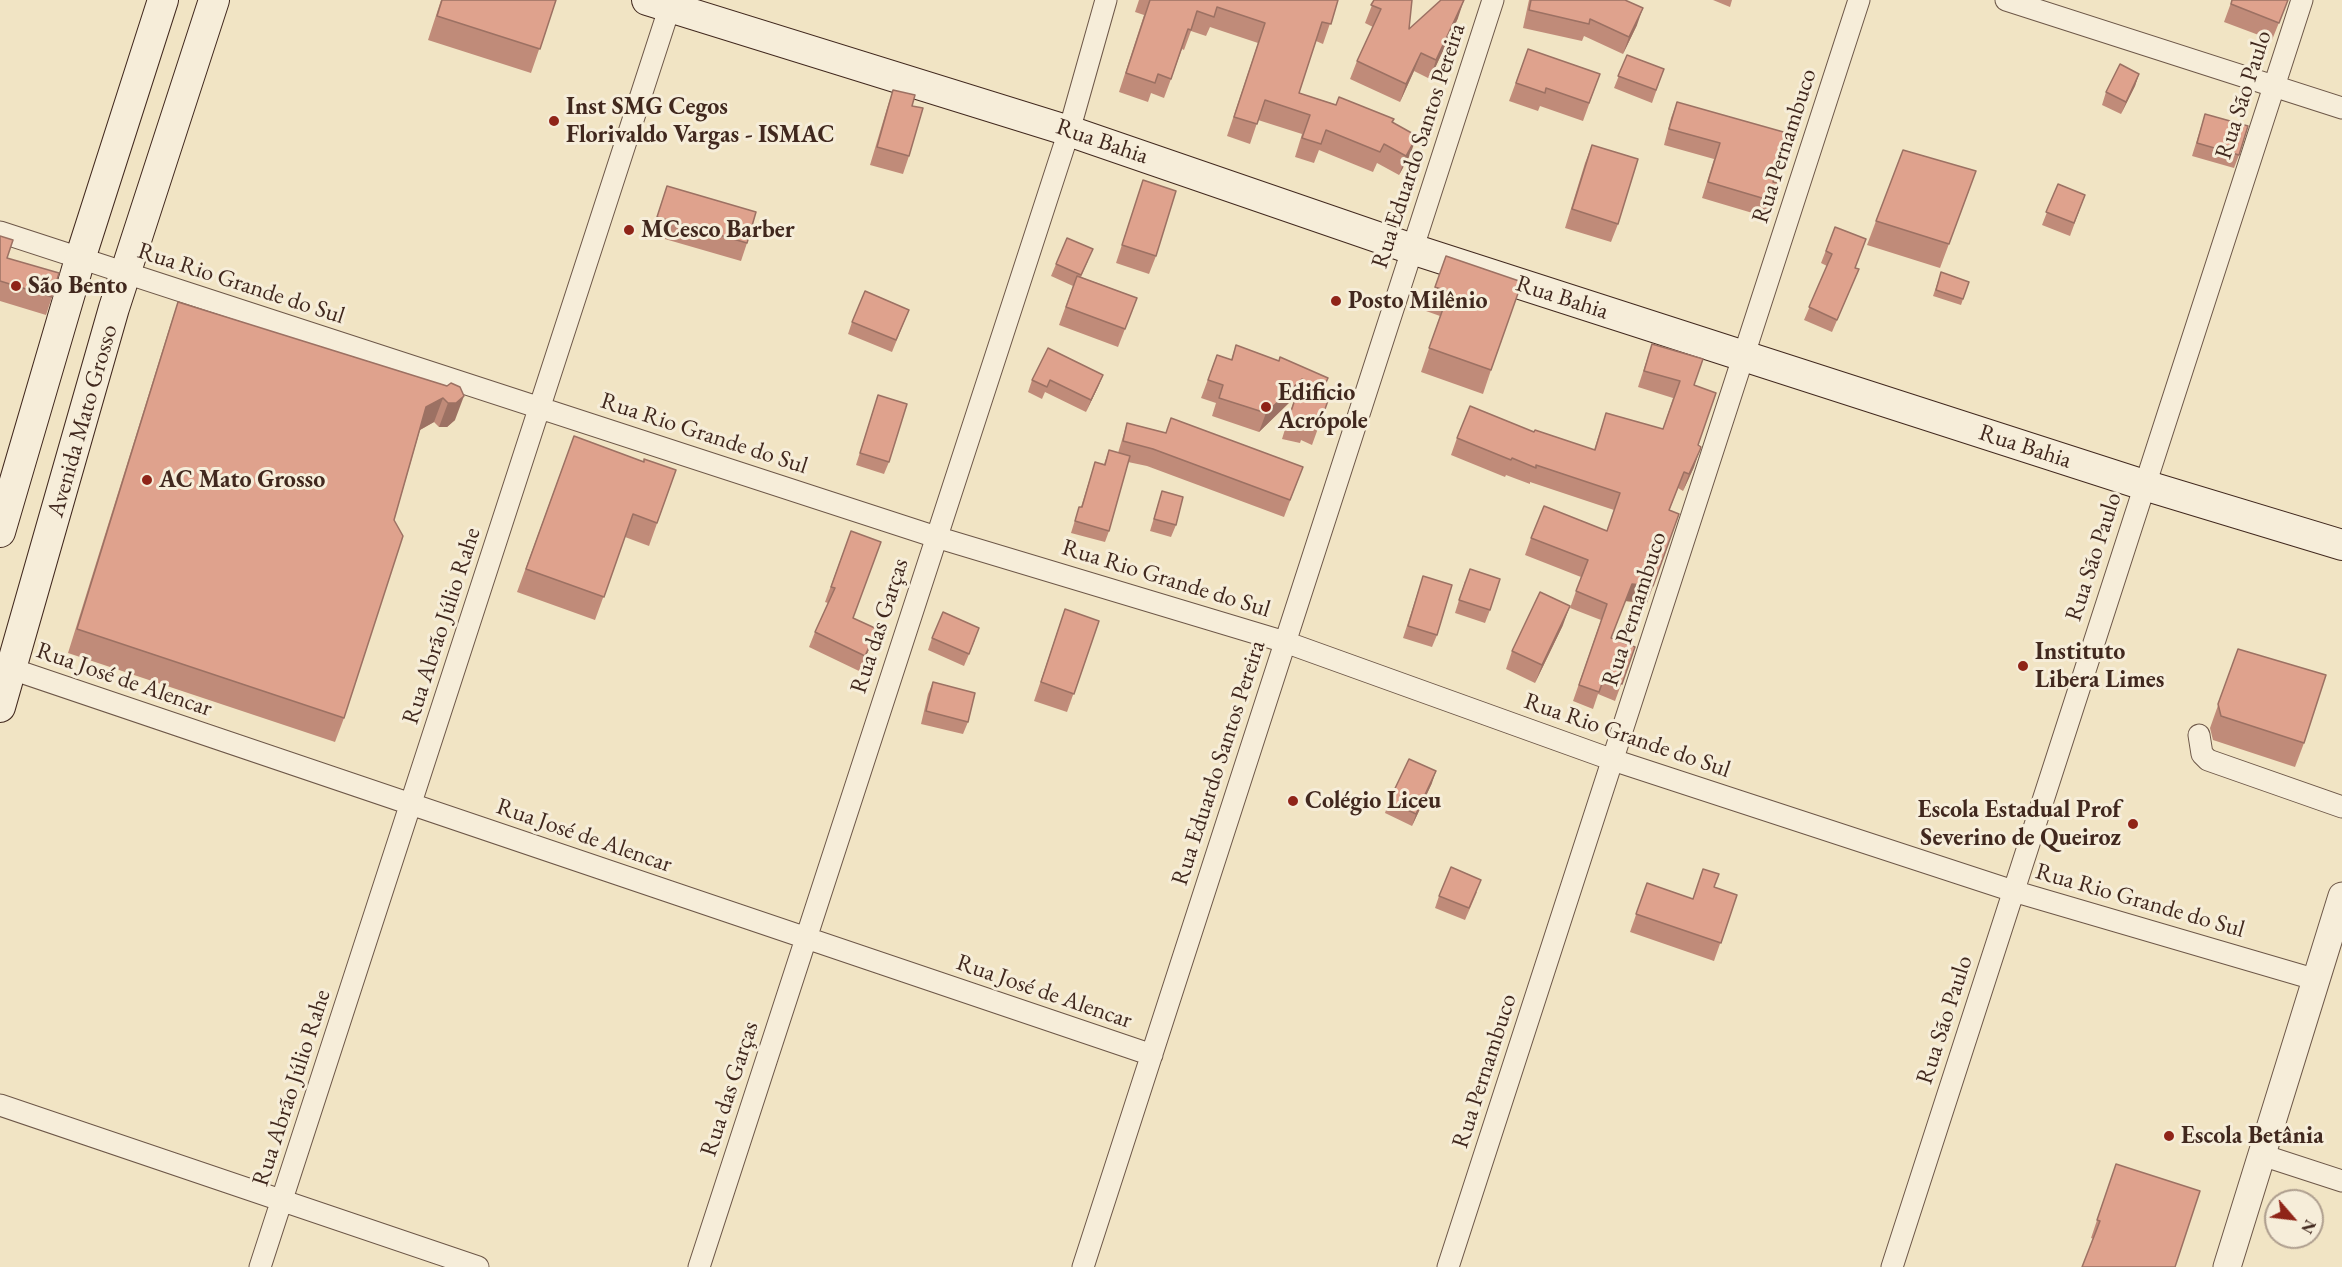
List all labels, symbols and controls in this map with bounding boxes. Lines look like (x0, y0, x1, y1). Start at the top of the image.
street label: Rua Eduardo Santos Pereira (1366, 20, 1472, 272)
street label: Rua São Paulo (2210, 27, 2278, 163)
street label: Rua Pernambuco (1746, 65, 1824, 227)
place label: Inst SMG Cegos Florivaldo Vargas - ISMAC (566, 93, 835, 149)
street label: Rua Bahia (1052, 113, 1152, 171)
marker: Inst SMG Cegos Florivaldo Vargas - ISMAC (547, 114, 561, 128)
place label: MCesco Barber (641, 216, 795, 244)
marker: MCesco Barber (622, 223, 636, 237)
street label: Rua Rio Grande do Sul (134, 237, 348, 331)
street label: Rua Bahia (1512, 270, 1612, 326)
place label: São Bento (28, 272, 127, 300)
marker: São Bento (9, 279, 23, 293)
place label: Posto Milênio (1348, 287, 1488, 315)
marker: Posto Milênio (1329, 294, 1343, 308)
street label: Avenida Mato Grosso (42, 321, 124, 521)
place label: Edificio Acrópole (1278, 379, 1368, 435)
street label: Rua Rio Grande do Sul (597, 387, 811, 481)
marker: Edificio Acrópole (1259, 400, 1273, 414)
street label: Rua Bahia (1975, 419, 2075, 475)
place label: AC Mato Grosso (159, 466, 325, 494)
marker: AC Mato Grosso (140, 473, 154, 487)
street label: Rua São Paulo (2060, 489, 2128, 625)
street label: Rua Abrão Júlio Rahe (397, 524, 487, 728)
street label: Rua Pernambuco (1596, 528, 1674, 690)
street label: Rua Rio Grande do Sul (1058, 534, 1274, 624)
street label: Rua das Garças (845, 555, 915, 697)
street label: Rua José de Alencar (32, 636, 216, 724)
street label: Rua Eduardo Santos Pereira (1166, 637, 1272, 889)
place label: Instituto Libera Limes (2035, 638, 2164, 694)
marker: Instituto Libera Limes (2016, 659, 2030, 673)
street label: Rua Rio Grande do Sul (1520, 687, 1734, 785)
place label: Colégio Liceu (1305, 787, 1441, 815)
street label: Rua José de Alencar (492, 792, 676, 880)
marker: Colégio Liceu (1286, 794, 1300, 808)
place label: Escola Estadual Prof Severino de Queiroz (1918, 796, 2121, 852)
marker: Escola Estadual Prof Severino de Queiroz (2126, 817, 2140, 831)
street label: Rua Rio Grande do Sul (2032, 857, 2248, 945)
street label: Rua José de Alencar (952, 948, 1136, 1036)
street label: Rua São Paulo (1911, 952, 1979, 1088)
street label: Rua Abrão Júlio Rahe (247, 986, 337, 1190)
street label: Rua Pernambuco (1446, 990, 1524, 1152)
street label: Rua das Garças (695, 1018, 765, 1160)
place label: Escola Betânia (2181, 1122, 2324, 1150)
marker: Escola Betânia (2162, 1129, 2176, 1143)
north arrow (2264, 1189, 2324, 1249)
text: N (2296, 1216, 2321, 1237)

